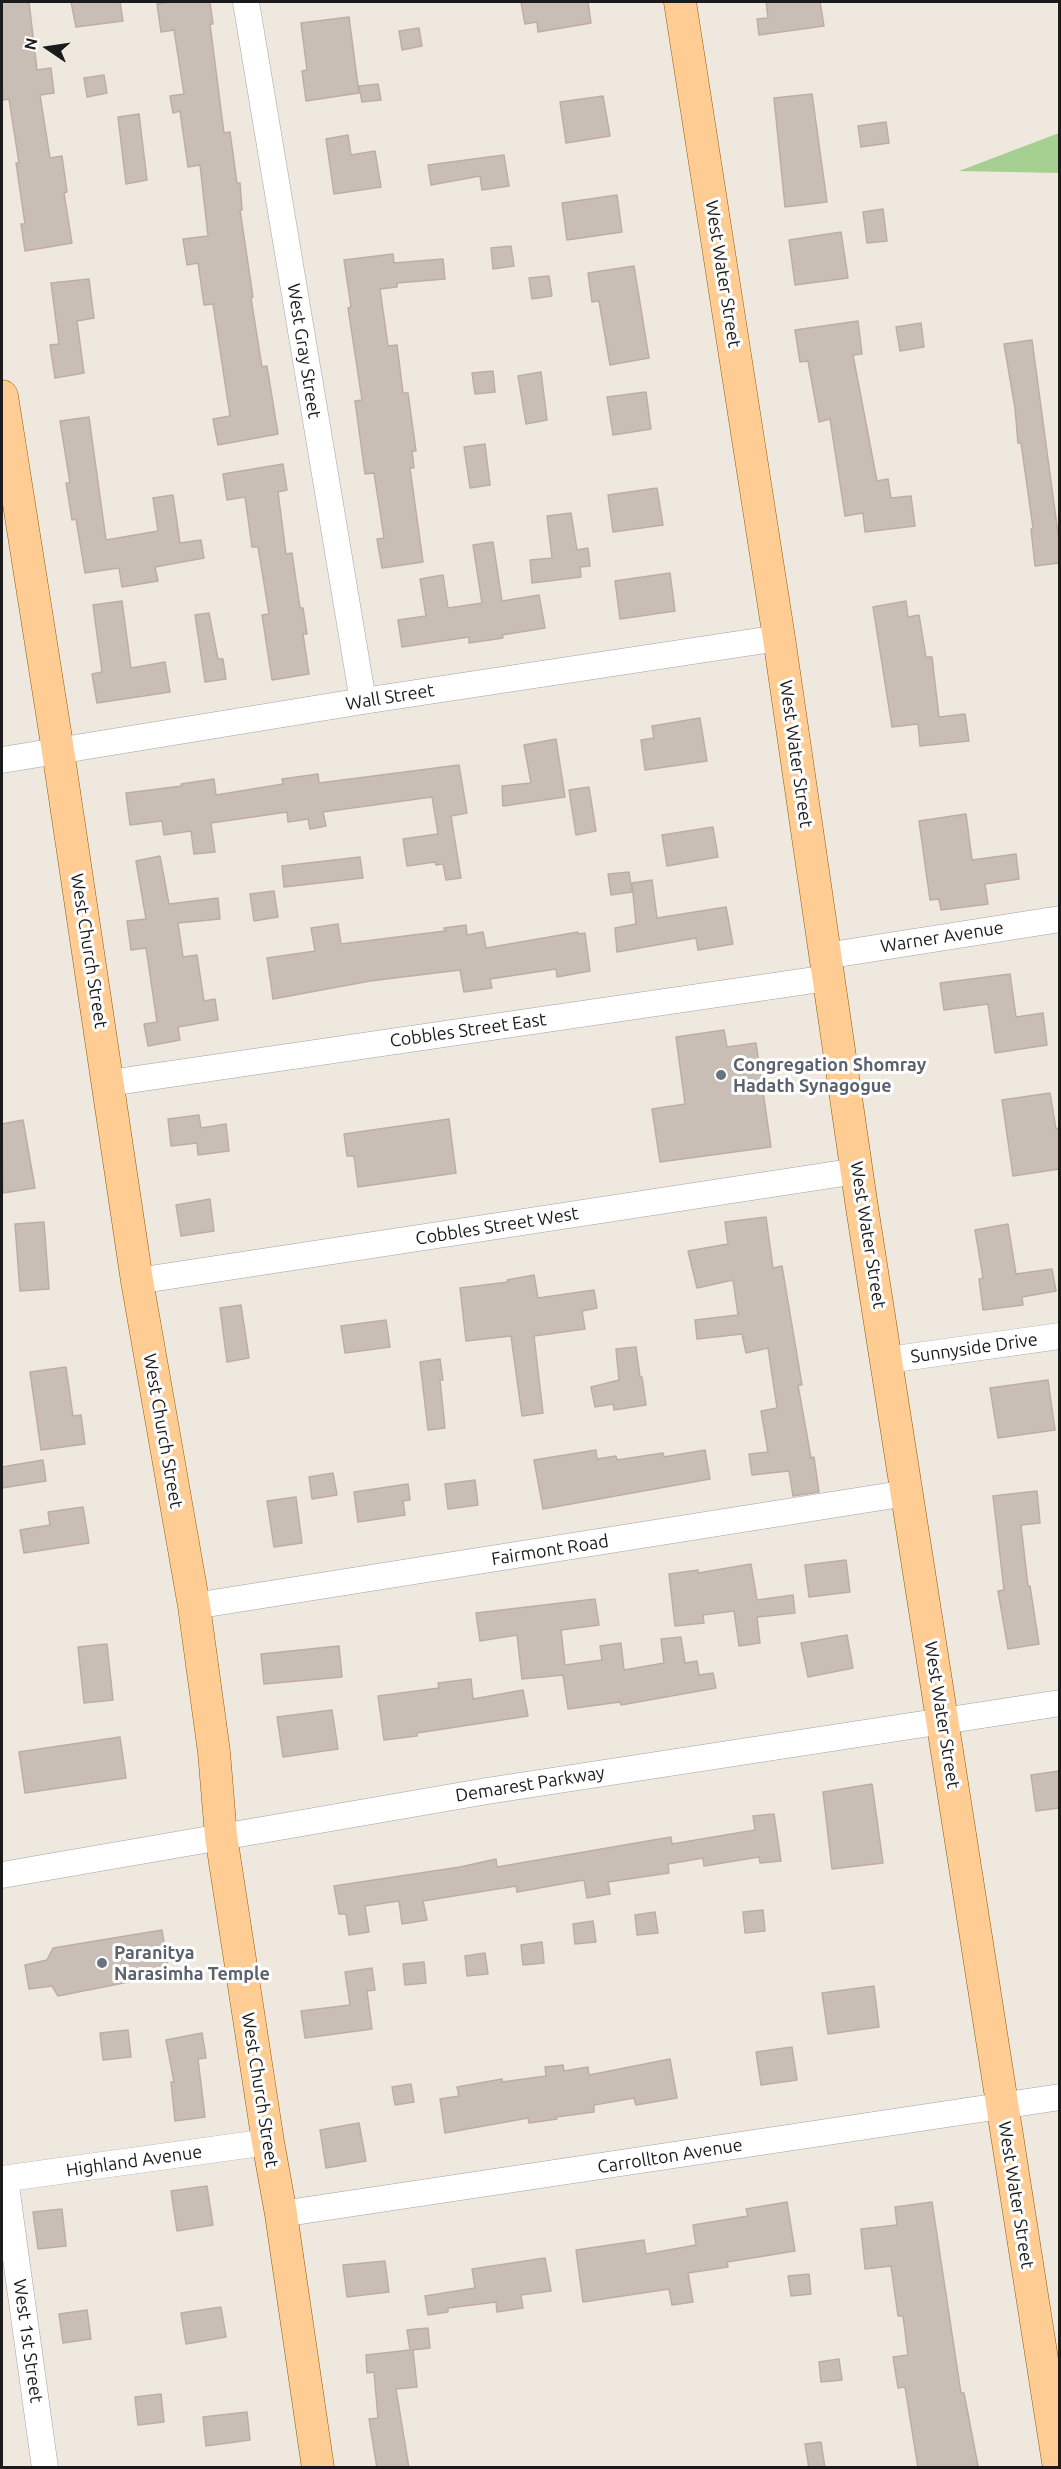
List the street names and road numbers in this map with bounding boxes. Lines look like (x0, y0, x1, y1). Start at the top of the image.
street label: West Water Street (701, 199, 745, 349)
street label: West Gray Street (283, 282, 325, 420)
street label: Wall Street (344, 679, 436, 715)
street label: West Water Street (775, 679, 817, 829)
street label: West Church Street (66, 872, 112, 1030)
street label: Warner Avenue (879, 917, 1005, 957)
street label: Cobbles Street East (388, 1008, 548, 1052)
street label: West Water Street (846, 1160, 890, 1310)
street label: Cobbles Street West (414, 1202, 580, 1250)
street label: Sunnyside Drive (909, 1328, 1039, 1368)
street label: West Church Street (139, 1352, 187, 1510)
street label: Fairmont Road (490, 1530, 610, 1570)
street label: West Water Street (920, 1640, 964, 1790)
street label: Demarest Parkway (454, 1762, 606, 1806)
street label: West Church Street (237, 2011, 283, 2169)
street label: West Water Street (994, 2120, 1038, 2270)
street label: Carrollton Avenue (596, 2134, 744, 2178)
street label: Highland Avenue (65, 2141, 203, 2181)
street label: West 1st Street (9, 2278, 47, 2404)

